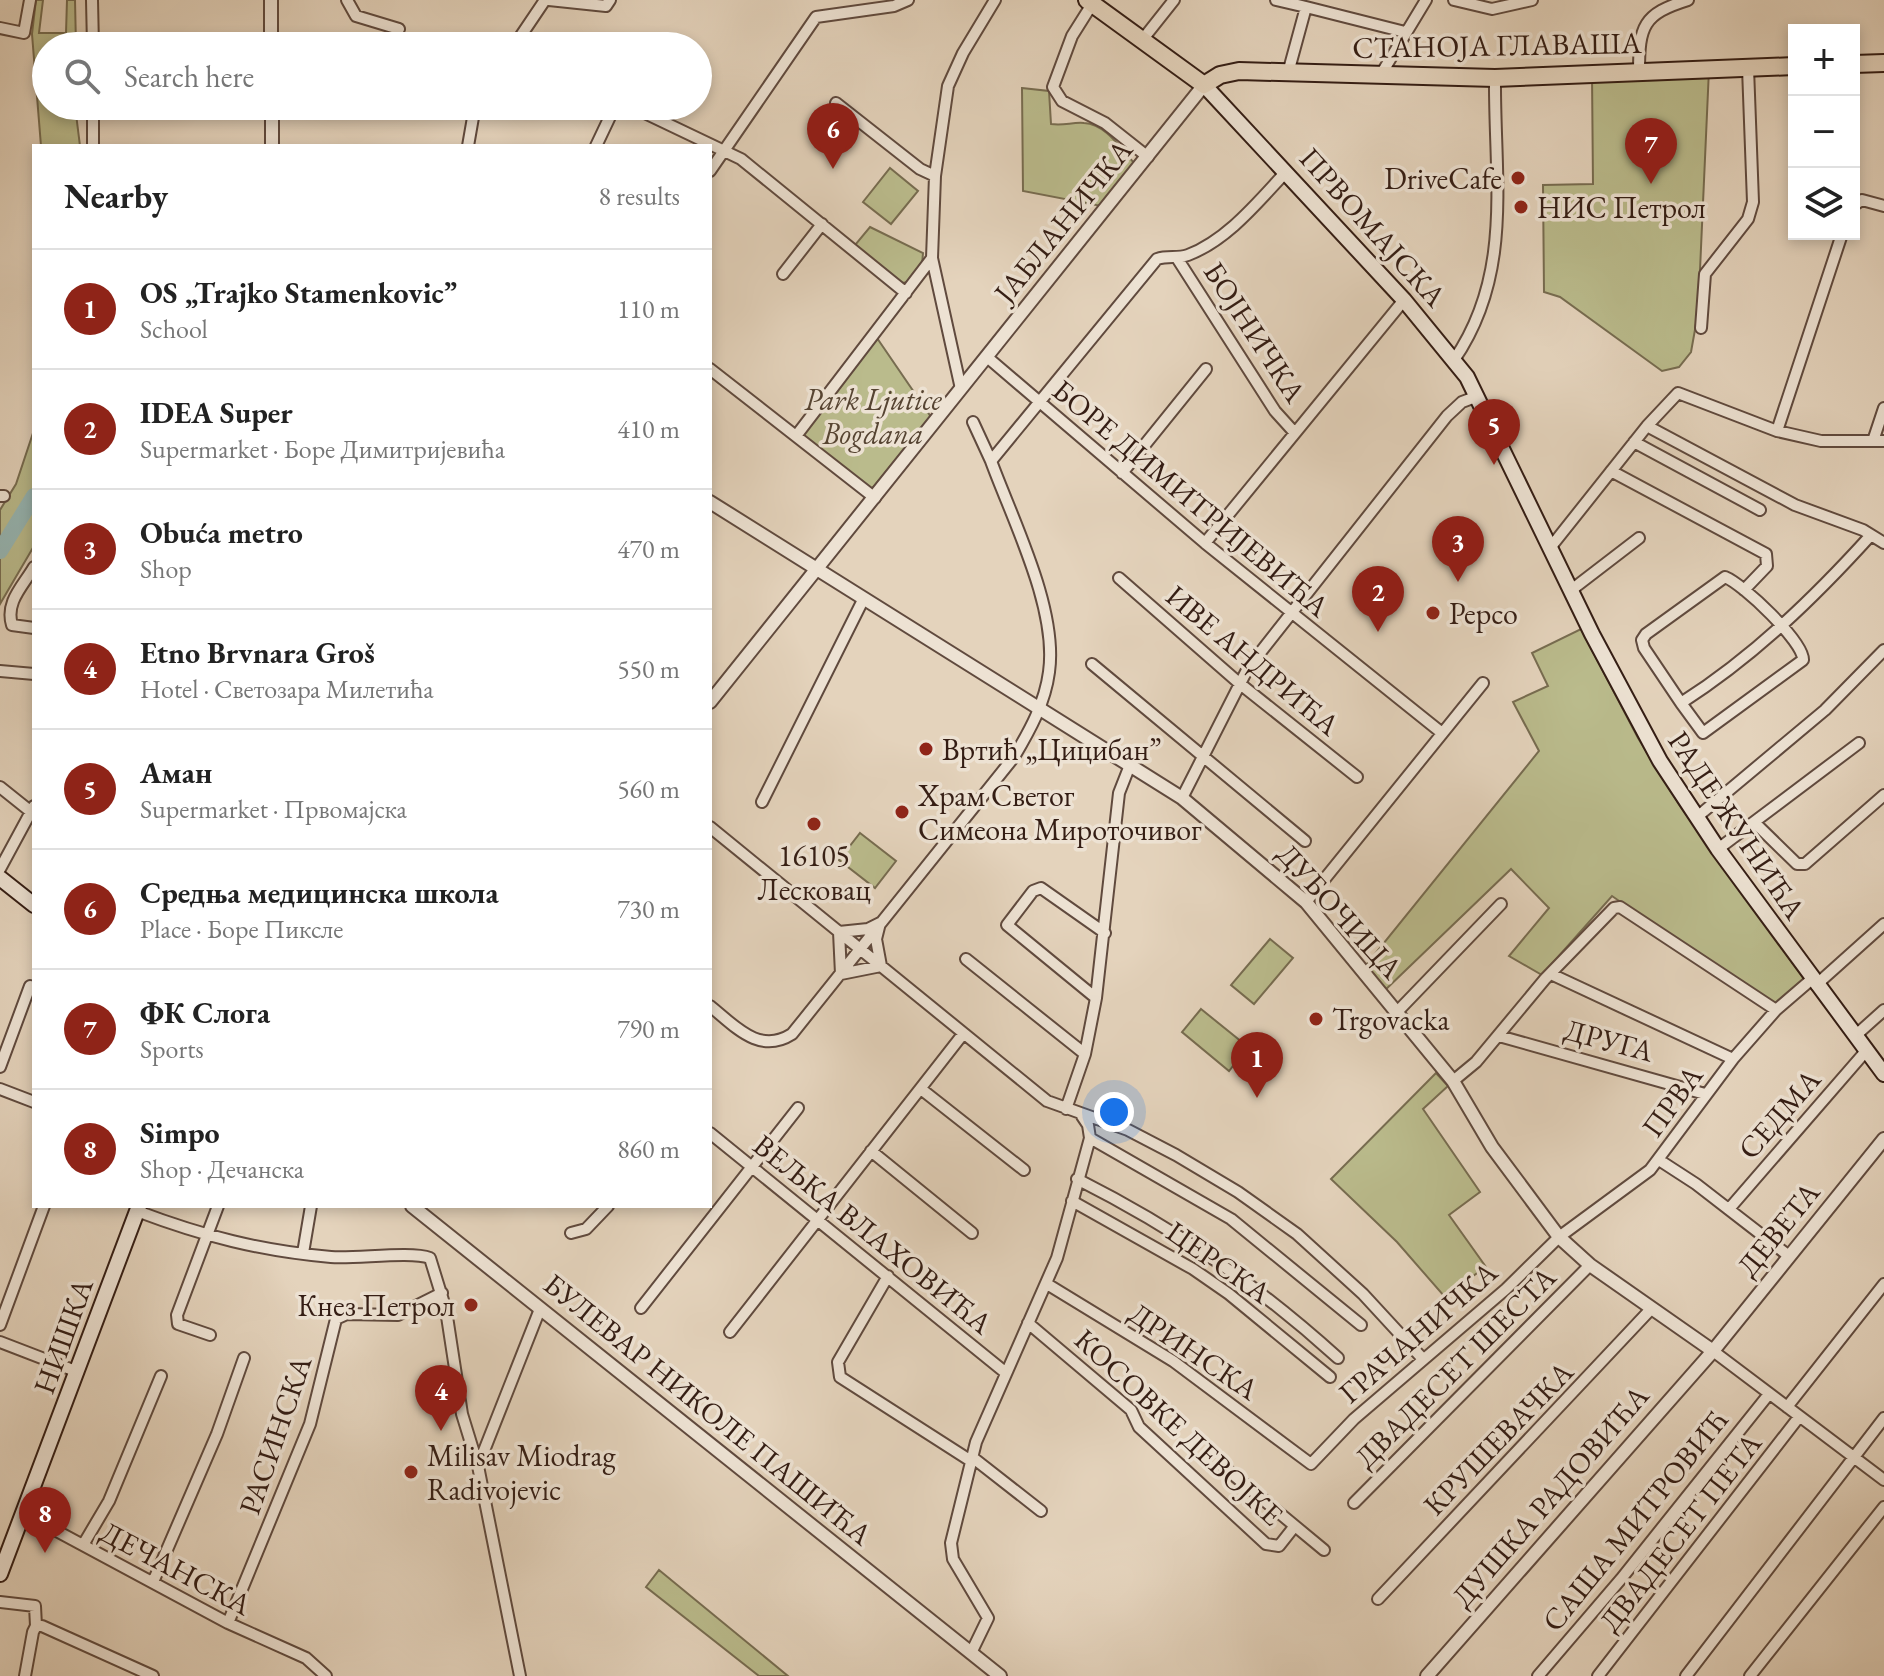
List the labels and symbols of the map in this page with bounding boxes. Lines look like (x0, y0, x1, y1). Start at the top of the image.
street label: СТАНОЈА ГЛАВАША (1352, 23, 1642, 67)
pin: 6 (807, 103, 859, 169)
pin: 7 (1625, 118, 1677, 184)
street label: ЈАБЛАНИЧКА (983, 131, 1141, 313)
street label: ПРВОМАЈСКА (1291, 139, 1455, 315)
place label: DriveCafe (1384, 159, 1502, 198)
marker: DriveCafe (1509, 169, 1527, 187)
place label: НИС Петрол (1537, 188, 1706, 227)
marker: НИС Петрол (1512, 198, 1530, 216)
street label: БОЈНИЧКА (1195, 254, 1315, 410)
street label: БОРЕ ДИМИТРИЈЕВИЋА (1044, 371, 1338, 626)
park label: Park Ljutice Bogdana (804, 380, 942, 453)
pin: 5 (1468, 399, 1520, 465)
pin: 3 (1432, 516, 1484, 582)
pin: 2 (1352, 566, 1404, 632)
street label: ИВЕ АНДРИЋА (1158, 576, 1348, 744)
place label: Pepco (1449, 594, 1518, 633)
marker: Pepco (1424, 604, 1442, 622)
street label: РАДЕ ЖУНИЋА (1660, 723, 1815, 927)
place label: Вртић „Цицибан” (942, 730, 1162, 769)
marker: Вртић „Цицибан” (917, 740, 935, 758)
place label: Храм Светог Симеона Мироточивог (917, 776, 1202, 849)
marker: Храм Светог Симеона Мироточивог (893, 803, 911, 821)
marker: 16105 Лесковац (805, 815, 823, 833)
street label: ДУБОЧИЦА (1269, 835, 1411, 987)
place label: 16105 Лесковац (757, 836, 871, 909)
place label: Trgovacka (1332, 1000, 1450, 1039)
street label: ДРУГА (1560, 1009, 1658, 1071)
marker: Trgovacka (1307, 1010, 1325, 1028)
pin: 1 (1231, 1032, 1283, 1098)
street label: ПРВА (1633, 1057, 1711, 1145)
street label: СЕДМА (1729, 1061, 1829, 1167)
your location (1094, 1092, 1134, 1132)
street label: ВЕЉКА ВЛАХОВИЋА (745, 1125, 1001, 1343)
street label: ДЕВЕТА (1728, 1173, 1828, 1284)
street label: ЦЕРСКА (1159, 1212, 1279, 1312)
street label: ГРАЧАНИЧКА (1331, 1252, 1506, 1412)
street label: ДВАДЕСЕТ ШЕСТА (1346, 1258, 1564, 1476)
street label: БУЛЕВАР НИКОЛЕ ПАШИЋА (536, 1264, 880, 1554)
street label: НИШКА (24, 1273, 102, 1399)
place label: Кнез Петрол (297, 1286, 455, 1325)
street label: ДРИНСКА (1122, 1293, 1266, 1409)
marker: Кнез Петрол (462, 1296, 480, 1314)
street label: КОСОВКЕ ДЕВОЈКЕ (1066, 1320, 1292, 1534)
street label: РАСИНСКА (230, 1350, 320, 1520)
street label: КРУШЕВАЧКА (1415, 1352, 1582, 1523)
pin: 4 (415, 1365, 467, 1431)
street label: ДУШКА РАДОВИЋА (1443, 1377, 1657, 1615)
street label: САША МИТРОВИЋ (1533, 1401, 1737, 1639)
street label: ДВАДЕСЕТ ПЕТА (1590, 1424, 1770, 1639)
place label: Milisav Miodrag Radivojevic (427, 1436, 617, 1509)
marker: Milisav Miodrag Radivojevic (402, 1463, 420, 1481)
pin: 8 (19, 1487, 71, 1553)
street label: ДЕЧАНСКА (94, 1512, 258, 1624)

